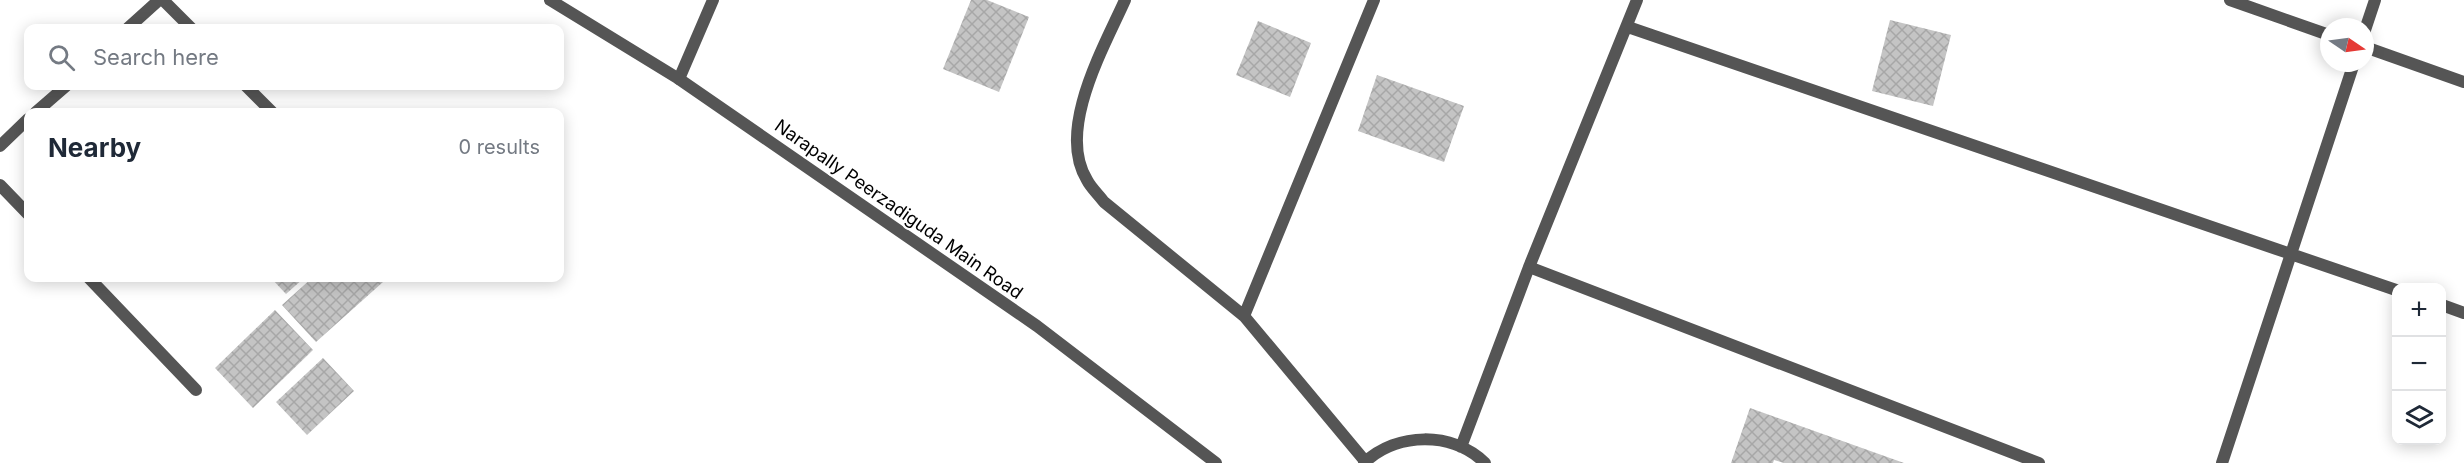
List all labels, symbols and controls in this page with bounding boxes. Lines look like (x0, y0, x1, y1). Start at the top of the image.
north arrow (2320, 18, 2374, 72)
search box (24, 24, 564, 90)
icon: search (45, 41, 78, 74)
text: Search here (93, 44, 219, 70)
street label: Narapally Peerzadiguda Main Road (771, 115, 1027, 303)
text: Nearby (48, 132, 141, 163)
text: 0 results (458, 135, 540, 159)
map controls (2392, 283, 2446, 445)
button: + (2392, 283, 2446, 337)
button: − (2392, 337, 2446, 391)
button: layers (2392, 391, 2446, 445)

